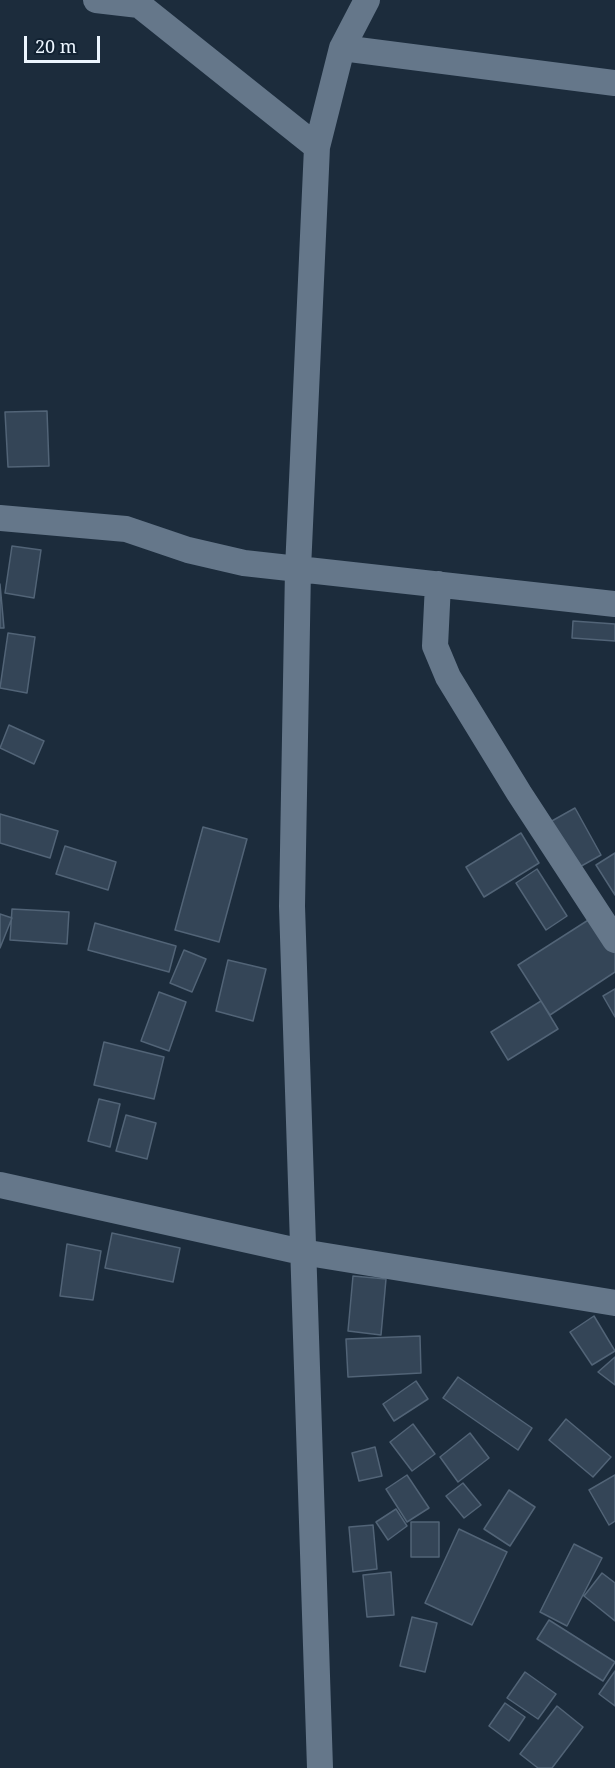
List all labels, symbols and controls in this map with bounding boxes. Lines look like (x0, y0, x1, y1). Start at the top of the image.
scale bar (27, 24, 104, 62)
text: 20 m (35, 34, 77, 58)

